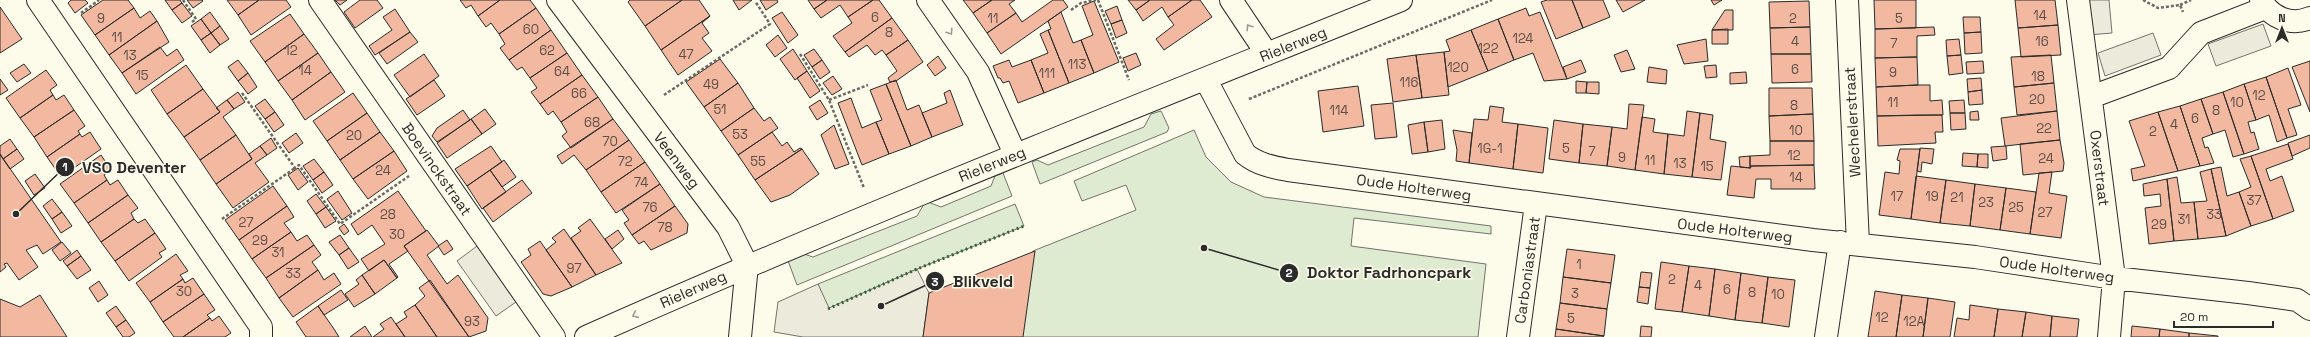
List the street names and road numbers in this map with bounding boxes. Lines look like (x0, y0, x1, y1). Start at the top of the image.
street label: Rielerweg (1257, 22, 1329, 66)
street label: Wechelerstraat (1840, 66, 1864, 178)
street label: Boevinckstraat (398, 119, 476, 219)
street label: Veenweg (650, 128, 704, 192)
street label: Oxerstraat (2086, 129, 2114, 207)
street label: Rielerweg (956, 142, 1028, 186)
street label: Oude Holterweg (1355, 170, 1473, 204)
street label: Oude Holterweg (1676, 214, 1794, 246)
street label: Carboniastraat (1510, 215, 1544, 325)
street label: Oude Holterweg (1998, 252, 2116, 286)
street label: Rielerweg (657, 266, 729, 312)

